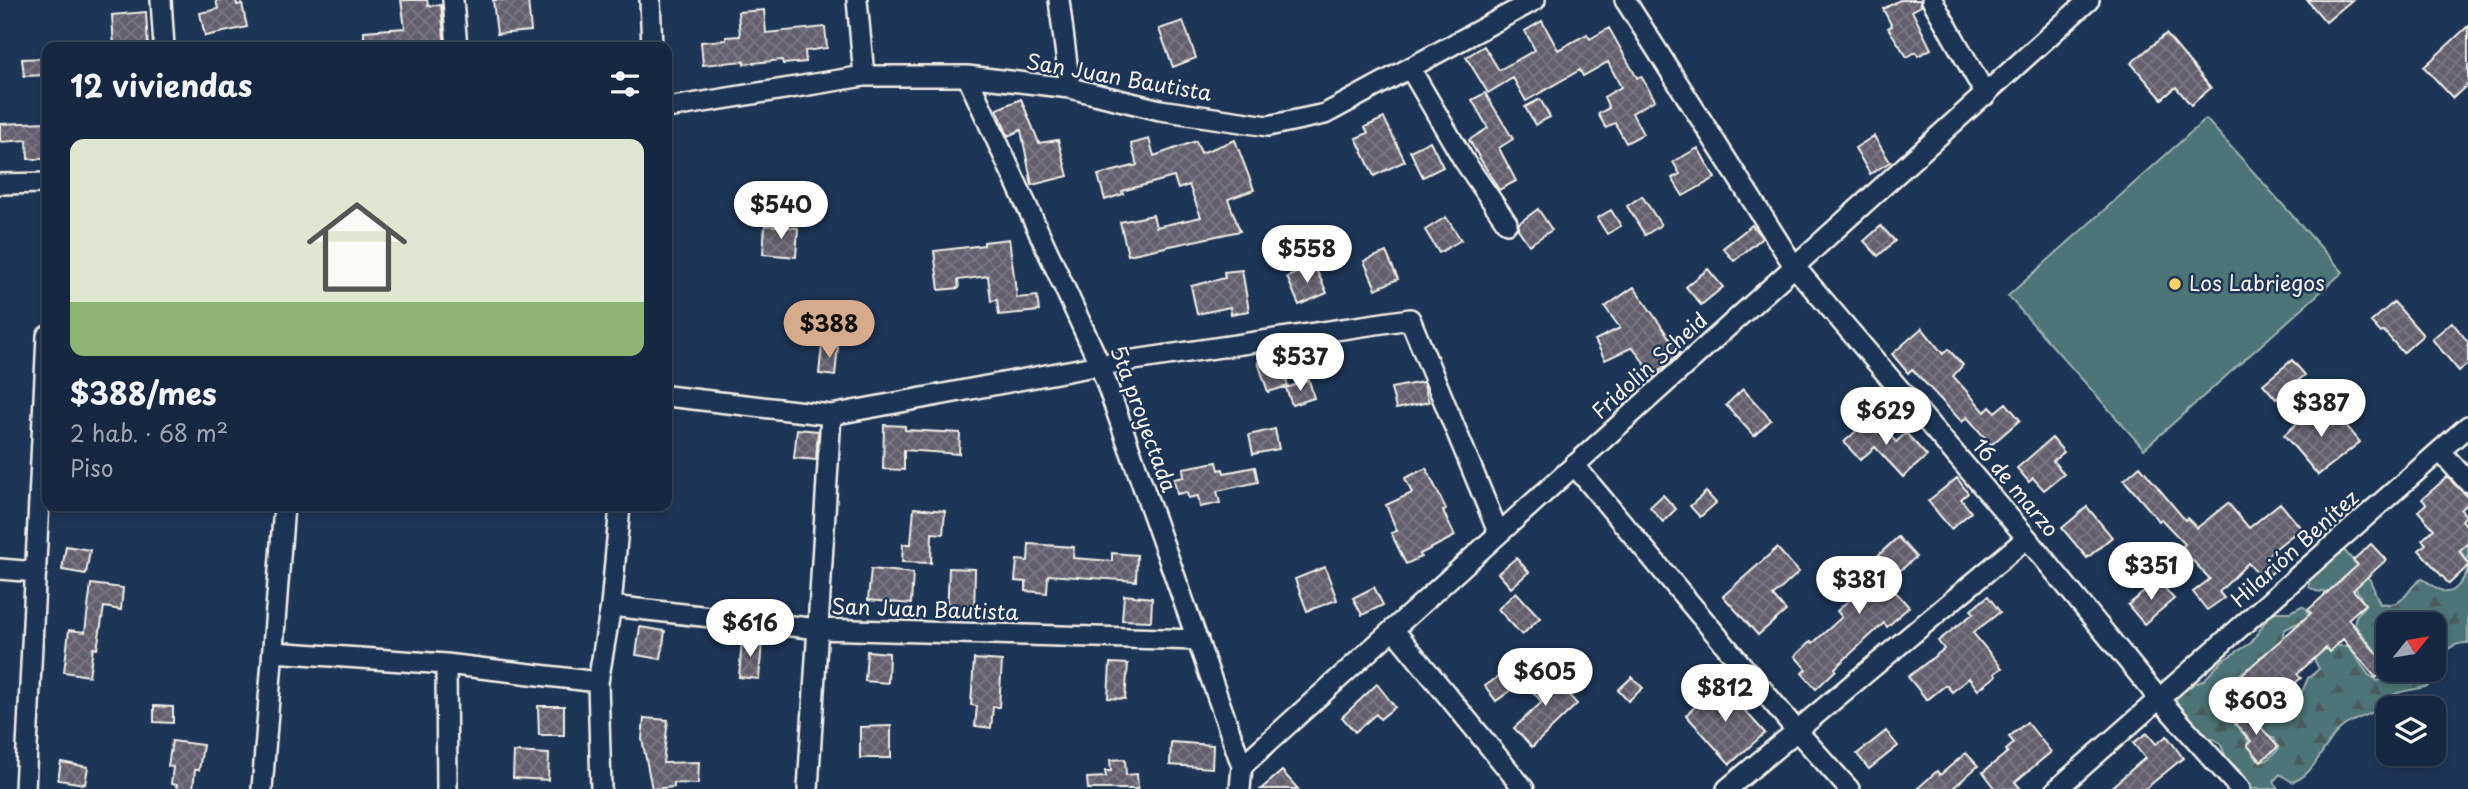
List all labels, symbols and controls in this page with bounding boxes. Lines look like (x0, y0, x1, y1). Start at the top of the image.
street label: San Juan Bautista (1024, 44, 1215, 108)
text: 12 viviendas (70, 62, 252, 107)
icon: filters (606, 65, 644, 103)
pin: $540 (740, 182, 822, 241)
icon: home (294, 184, 420, 310)
text: $540 (750, 186, 812, 221)
pin: $558 (1266, 226, 1348, 285)
text: $558 (1278, 230, 1336, 265)
place label: Los Labriegos (2189, 266, 2325, 298)
marker: Los Labriegos (2167, 276, 2183, 292)
pin: $388 (788, 300, 870, 360)
street label: Fridolin Scheid (1584, 304, 1714, 425)
text: $388 (800, 305, 858, 340)
pin: $537 (1259, 334, 1341, 393)
text: $537 (1272, 338, 1328, 373)
street label: 5ta proyectada (1103, 340, 1186, 496)
text: $388/mes (70, 370, 217, 415)
pin: $387 (2280, 380, 2362, 439)
text: $387 (2293, 384, 2349, 419)
pin: $629 (1845, 388, 1927, 447)
text: $629 (1856, 392, 1916, 427)
text: 2 hab. · 68 m² (70, 415, 228, 450)
street label: 16 de marzo (1966, 430, 2067, 543)
text: Piso (70, 450, 114, 485)
street label: Hilarión Benítez (2223, 481, 2365, 614)
pin: $351 (2110, 542, 2192, 602)
text: $351 (2124, 547, 2178, 582)
pin: $381 (1818, 556, 1900, 616)
text: $381 (1832, 561, 1886, 596)
street label: San Juan Bautista (831, 589, 1020, 627)
pin: $616 (709, 600, 791, 659)
text: $616 (722, 604, 778, 639)
north arrow (2376, 612, 2446, 682)
map controls (2376, 612, 2446, 766)
pin: $605 (1504, 648, 1586, 708)
text: $605 (1514, 653, 1576, 688)
pin: $812 (1684, 664, 1766, 724)
text: $812 (1697, 669, 1753, 704)
pin: $603 (2215, 678, 2297, 737)
text: $603 (2225, 682, 2287, 717)
button: layers (2376, 696, 2446, 766)

